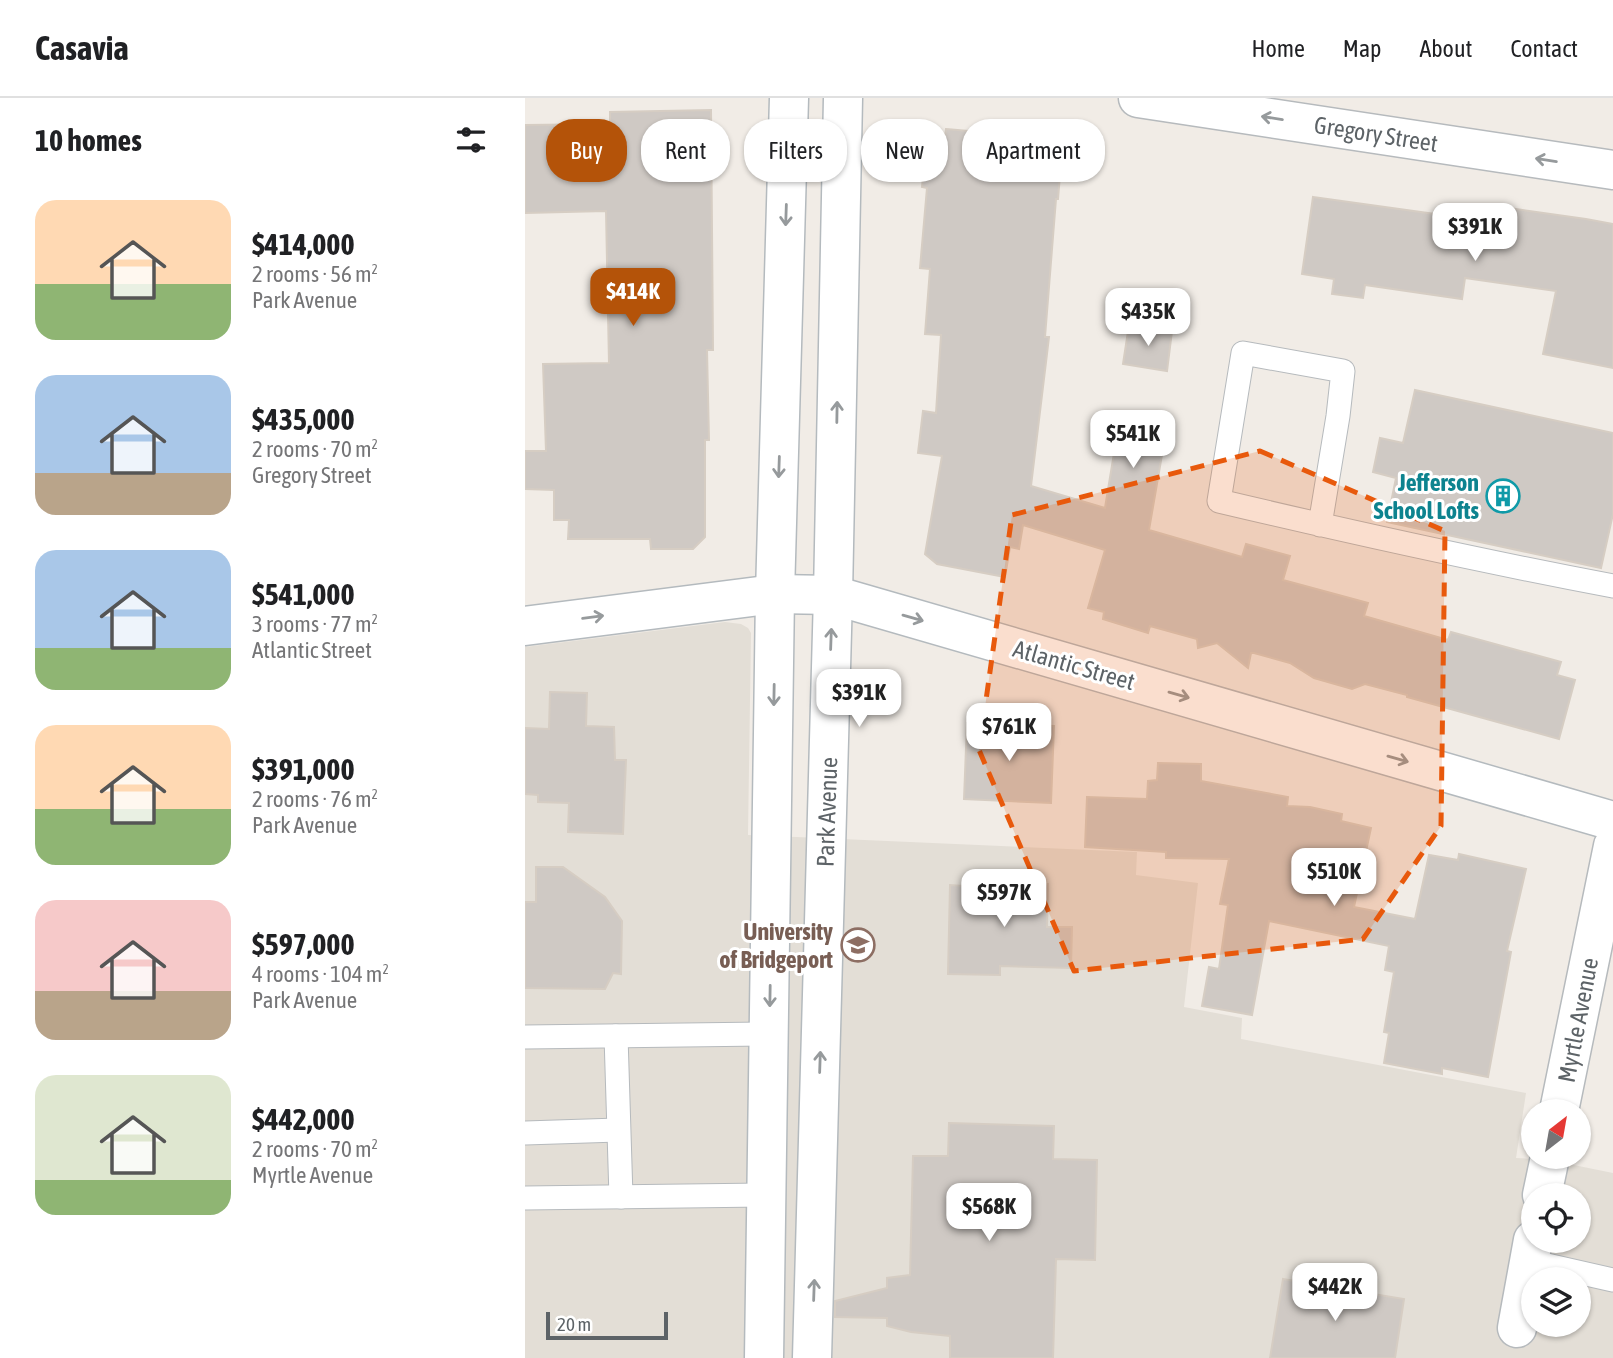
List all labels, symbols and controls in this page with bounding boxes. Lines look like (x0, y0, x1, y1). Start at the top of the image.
text: Casavia (35, 29, 129, 67)
text: Home (1251, 35, 1305, 62)
text: Map (1343, 35, 1381, 62)
text: About (1419, 35, 1472, 62)
text: Contact (1510, 35, 1578, 62)
one-way arrow (1261, 111, 1284, 124)
street label: Gregory Street (1312, 111, 1440, 157)
chip: Buy (546, 119, 627, 182)
chip: Rent (641, 119, 730, 182)
chip: Filters (744, 119, 847, 182)
chip: New (861, 119, 948, 182)
chip: Apartment (962, 119, 1105, 182)
icon: filters (452, 121, 490, 159)
text: 10 homes (35, 123, 142, 157)
one-way arrow (1535, 153, 1557, 166)
one-way arrow (779, 203, 792, 226)
pin: $391K (1426, 204, 1524, 263)
text: $391K (1448, 213, 1502, 239)
text: $414,000 (252, 227, 355, 261)
icon: home (91, 228, 175, 312)
text: 2 rooms · 56 m² (252, 261, 378, 287)
pin: $414K (584, 268, 682, 328)
text: $414K (606, 278, 660, 304)
text: Park Avenue (252, 287, 357, 313)
pin: $435K (1099, 288, 1197, 348)
text: $435K (1121, 298, 1175, 324)
one-way arrow (830, 400, 843, 423)
text: $435,000 (252, 402, 355, 436)
icon: home (91, 403, 175, 487)
pin: $541K (1084, 410, 1182, 470)
text: $541K (1106, 420, 1160, 446)
text: 2 rooms · 70 m² (252, 436, 378, 462)
one-way arrow (772, 455, 785, 478)
text: Gregory Street (252, 462, 372, 488)
place label: Jefferson School Lofts (1374, 469, 1480, 524)
building icon: Jefferson School Lofts (1484, 477, 1522, 515)
text: $541,000 (252, 577, 355, 611)
icon: home (91, 578, 175, 662)
text: 3 rooms · 77 m² (252, 611, 378, 637)
one-way arrow (581, 611, 604, 624)
one-way arrow (902, 613, 924, 626)
one-way arrow (825, 628, 838, 651)
street label: Atlantic Street (1010, 635, 1138, 695)
text: Atlantic Street (252, 637, 372, 663)
pin: $391K (810, 670, 908, 729)
text: $391K (832, 679, 886, 705)
one-way arrow (767, 683, 781, 706)
one-way arrow (1168, 690, 1190, 703)
pin: $761K (960, 704, 1058, 763)
text: $761K (982, 713, 1036, 739)
text: $391,000 (252, 752, 355, 786)
icon: home (91, 753, 175, 837)
one-way arrow (1386, 753, 1408, 766)
street label: Park Avenue (812, 757, 842, 867)
text: 2 rooms · 76 m² (252, 786, 378, 812)
text: Park Avenue (252, 812, 357, 838)
pin: $510K (1285, 848, 1383, 908)
text: $510K (1307, 858, 1361, 884)
pin: $597K (955, 870, 1053, 929)
text: $597K (977, 879, 1031, 905)
place label: University of Bridgeport (719, 918, 833, 973)
school or university icon: University of Bridgeport (839, 926, 877, 964)
text: $597,000 (252, 927, 355, 961)
icon: home (91, 928, 175, 1012)
street label: Myrtle Avenue (1553, 955, 1603, 1085)
text: 4 rooms · 104 m² (252, 961, 389, 987)
one-way arrow (763, 984, 776, 1007)
text: Park Avenue (252, 987, 357, 1013)
one-way arrow (813, 1051, 826, 1074)
north arrow (1521, 1099, 1591, 1169)
map controls (1521, 1099, 1591, 1337)
text: $442,000 (252, 1102, 355, 1136)
icon: home (91, 1103, 175, 1187)
text: 2 rooms · 70 m² (252, 1136, 378, 1162)
text: Myrtle Avenue (252, 1162, 373, 1188)
button: locate (1521, 1183, 1591, 1253)
pin: $568K (940, 1184, 1038, 1243)
text: $568K (962, 1193, 1016, 1219)
pin: $442K (1286, 1264, 1384, 1323)
button: layers (1521, 1267, 1591, 1337)
text: $442K (1308, 1273, 1362, 1299)
one-way arrow (807, 1279, 820, 1302)
scale bar (546, 1309, 669, 1341)
text: 20 m (557, 1313, 591, 1335)

